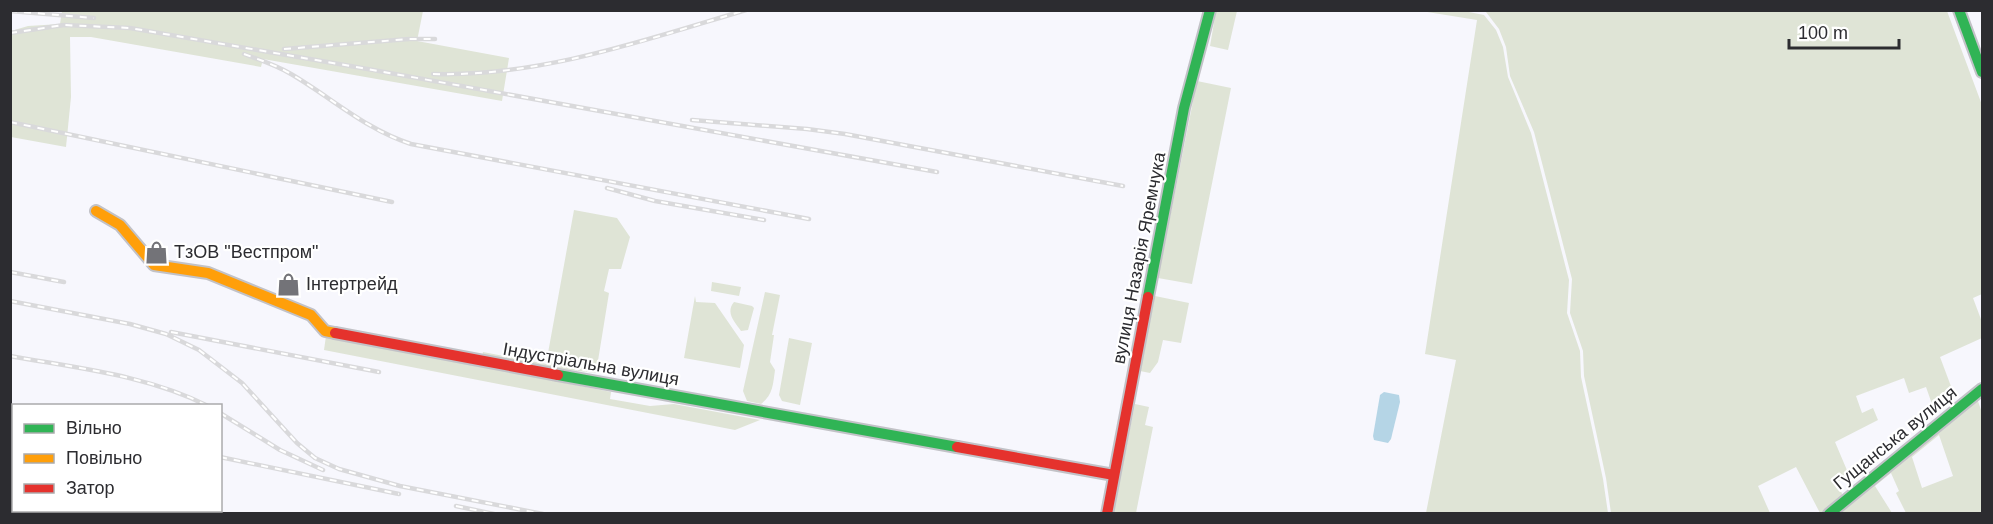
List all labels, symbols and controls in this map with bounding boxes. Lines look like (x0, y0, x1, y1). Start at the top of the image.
scale bar (1789, 12, 1898, 50)
text: 100 m (1798, 23, 1848, 43)
street label: вулиця Назарія Яремчука (1109, 149, 1170, 366)
shop icon: ТзОВ "Вестпром" (143, 239, 169, 265)
place label: ТзОВ "Вестпром" (174, 242, 318, 262)
shop icon: Інтертрейд (275, 271, 301, 297)
place label: Інтертрейд (306, 274, 398, 294)
street label: Індустріальна вулиця (501, 339, 681, 389)
street label: Гущанська вулиця (1830, 382, 1960, 494)
legend (12, 404, 222, 512)
text: Вільно (66, 418, 122, 438)
text: Повільно (66, 448, 142, 468)
text: Затор (66, 478, 115, 498)

